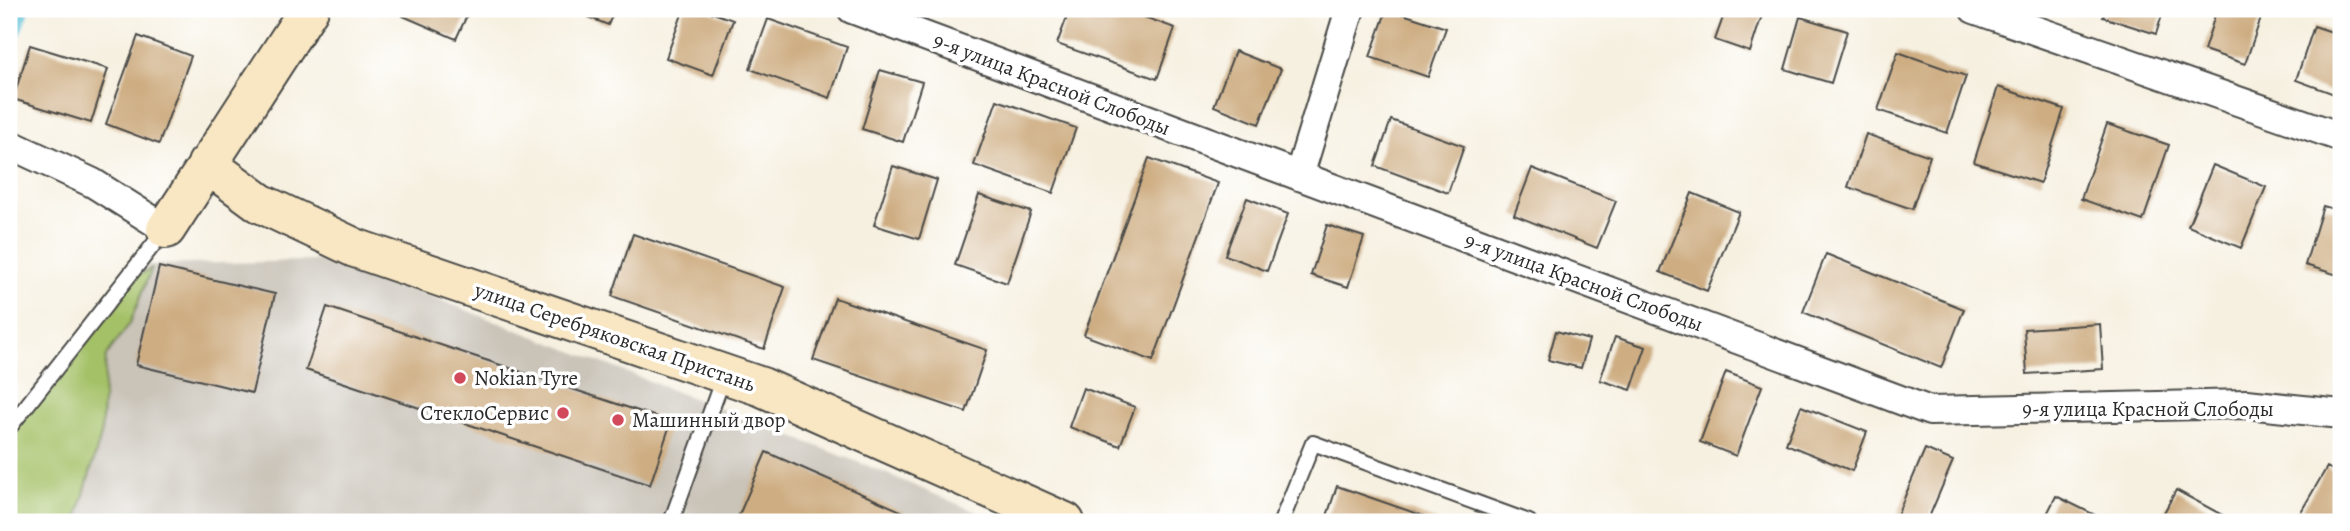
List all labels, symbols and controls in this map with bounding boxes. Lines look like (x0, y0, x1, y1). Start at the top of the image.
street label: 9-я улица Красной Слободы (930, 26, 1174, 142)
street label: 9-я улица Красной Слободы (1461, 226, 1707, 338)
street label: улица Серебряковская Пристань (470, 275, 759, 398)
place label: Nokian Tyre (474, 364, 578, 392)
marker: Nokian Tyre (452, 370, 468, 386)
street label: 9-я улица Красной Слободы (2022, 395, 2274, 423)
place label: СтеклоСервис (420, 399, 549, 427)
marker: СтеклоСервис (555, 405, 571, 421)
place label: Машинный двор (632, 406, 786, 434)
marker: Машинный двор (610, 412, 626, 428)

